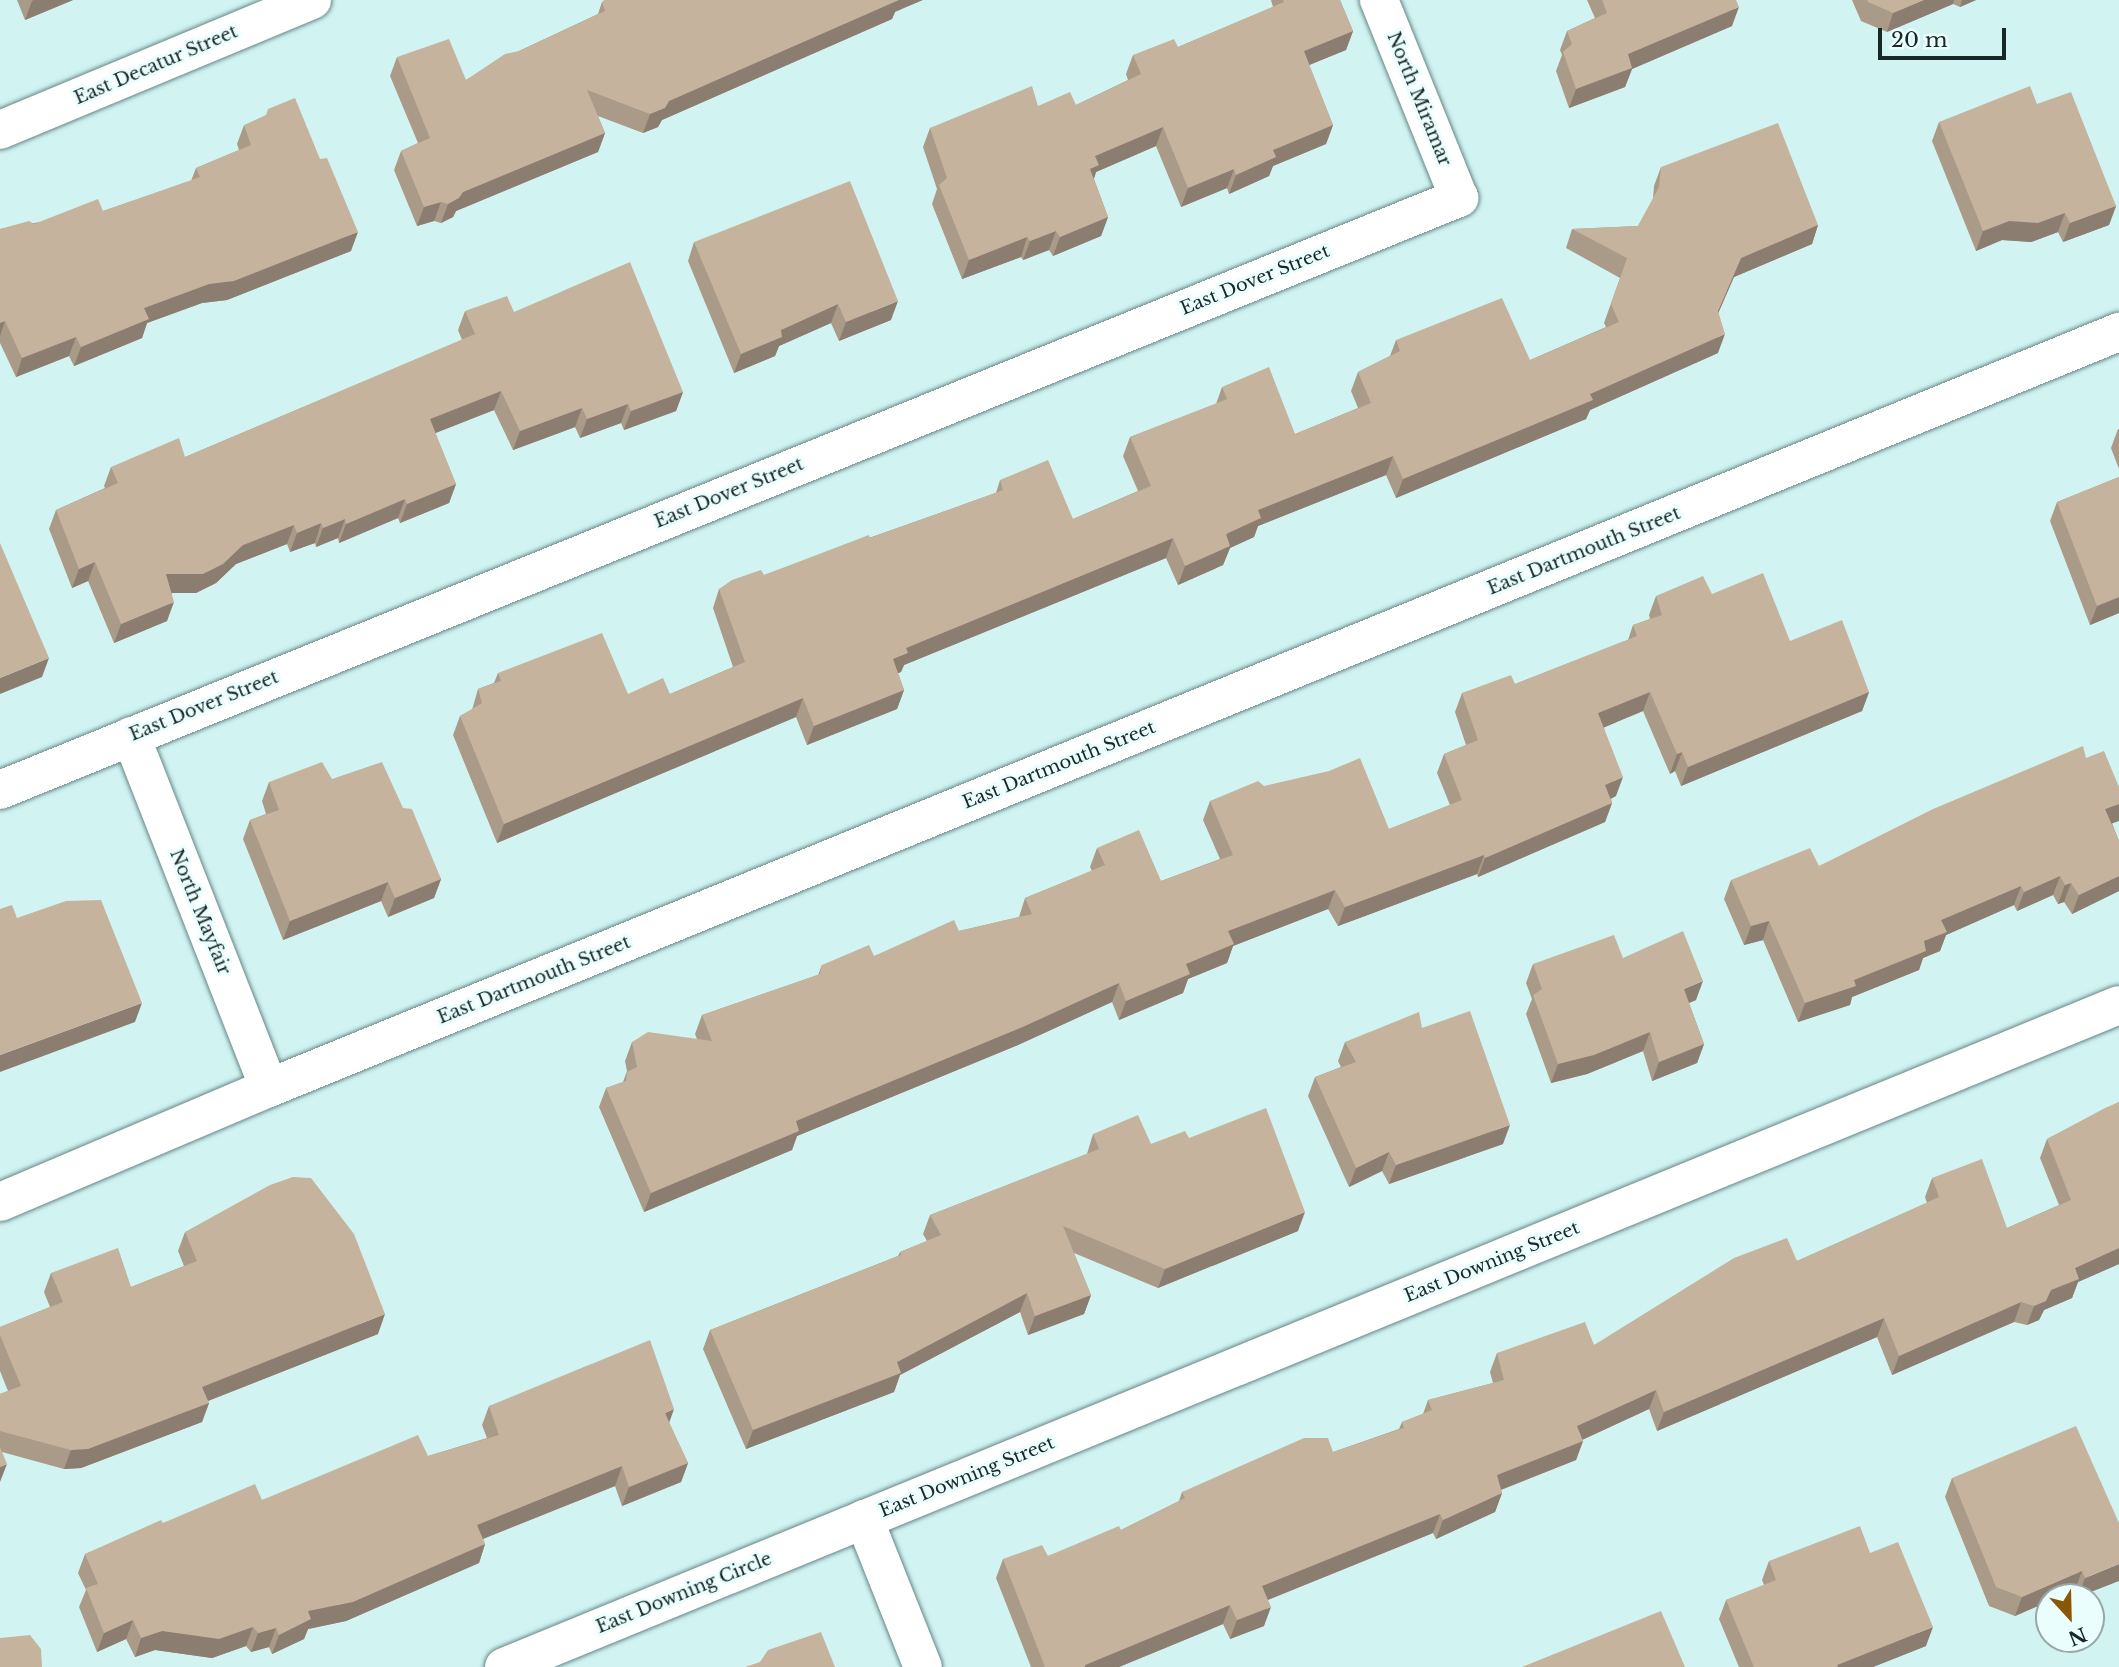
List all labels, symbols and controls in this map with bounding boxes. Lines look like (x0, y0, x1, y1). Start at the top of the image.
scale bar (1881, 14, 2009, 58)
street label: East Decatur Street (71, 21, 241, 109)
text: 20 m (1891, 27, 1948, 53)
street label: North Miramar (1382, 29, 1456, 169)
street label: East Dover Street (1177, 240, 1333, 320)
street label: East Dover Street (651, 453, 807, 533)
street label: East Dartmouth Street (1484, 502, 1684, 600)
street label: East Dover Street (126, 666, 282, 746)
street label: East Dartmouth Street (959, 716, 1159, 814)
street label: North Mayfair (165, 846, 235, 978)
street label: East Dartmouth Street (434, 931, 634, 1029)
street label: East Downing Street (1401, 1217, 1583, 1307)
street label: East Downing Street (876, 1432, 1058, 1522)
street label: East Downing Circle (593, 1548, 775, 1638)
north arrow (2035, 1583, 2105, 1653)
text: N (2065, 1622, 2090, 1650)

